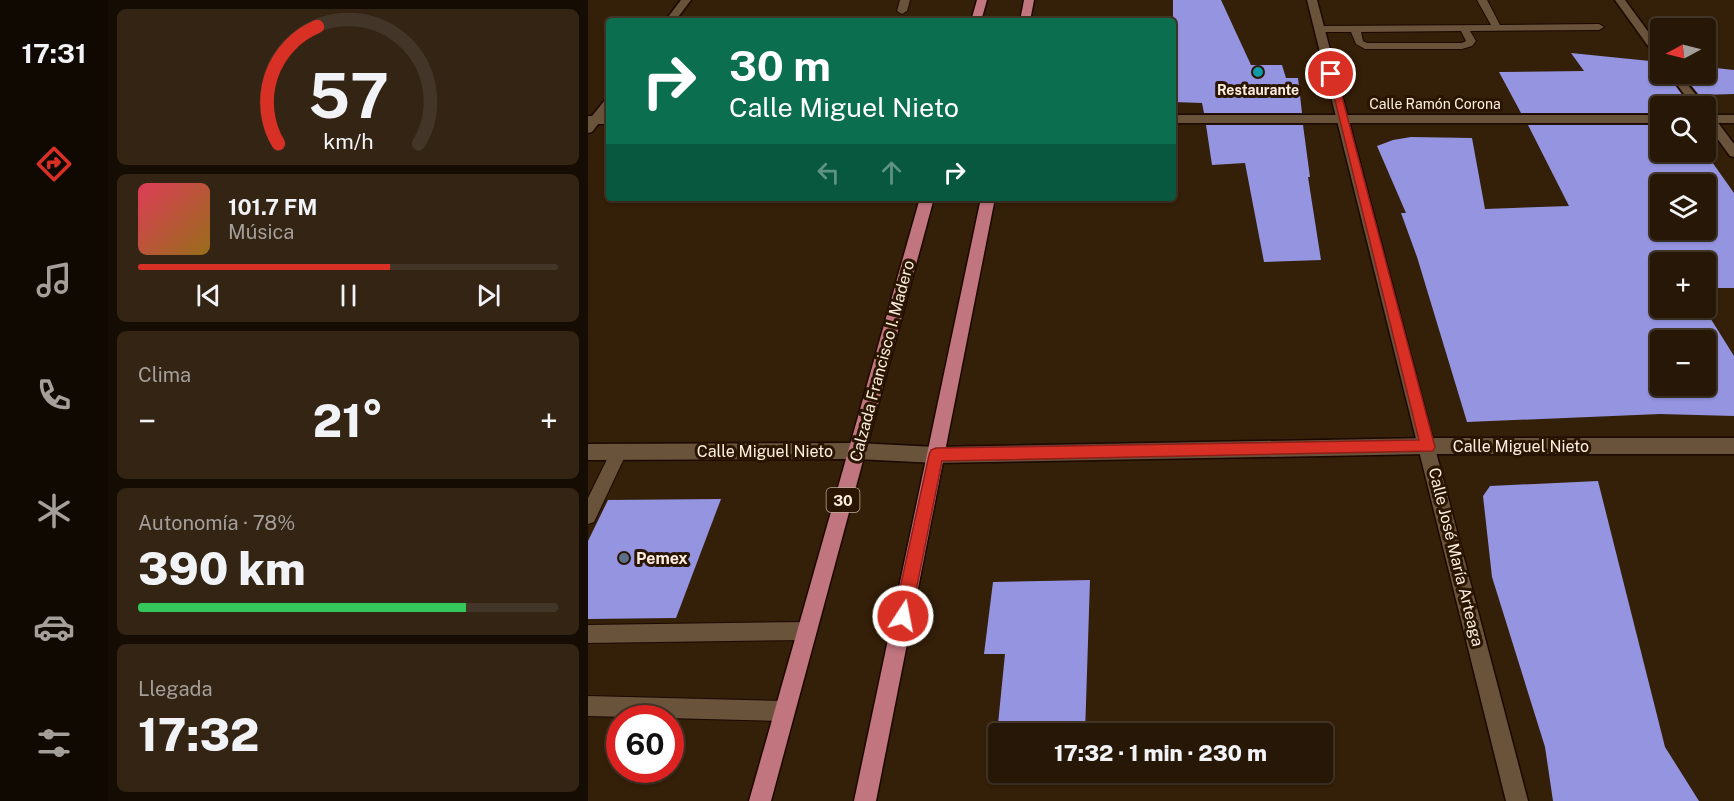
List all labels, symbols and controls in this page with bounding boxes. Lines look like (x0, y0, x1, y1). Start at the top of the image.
north arrow (1650, 18, 1716, 84)
map controls (1650, 18, 1716, 396)
text: 17:31 (21, 37, 87, 69)
text: 30 m (729, 41, 831, 90)
icon: right (630, 42, 708, 120)
pin (1305, 48, 1356, 99)
icon: arrive (1314, 57, 1347, 90)
text: 57 (307, 59, 389, 132)
marker: Restaurante (1251, 65, 1265, 79)
place label: Restaurante (1217, 82, 1299, 98)
text: Calle Miguel Nieto (729, 91, 959, 123)
street label: Calle Ramón Corona (1369, 96, 1501, 112)
button: search (1650, 96, 1716, 162)
text: km/h (323, 129, 373, 154)
icon: directions (33, 143, 75, 185)
icon: left (812, 156, 845, 189)
icon: ahead (875, 156, 908, 189)
icon: right (938, 156, 971, 189)
button: layers (1650, 174, 1716, 240)
text: 101.7 FM (228, 194, 318, 220)
text: Música (228, 220, 294, 244)
button: + (1650, 252, 1716, 318)
street label: Calzada Francisco I. Madero (846, 258, 918, 464)
icon: music (33, 259, 75, 301)
icon: previous (192, 279, 225, 312)
icon: pause (332, 279, 365, 312)
icon: next (472, 279, 505, 312)
button: − (1650, 330, 1716, 396)
text: Clima (138, 363, 191, 387)
icon: phone (33, 374, 75, 416)
text: 21° (313, 394, 383, 447)
text: − (138, 402, 156, 440)
text: + (540, 402, 558, 440)
street label: Calle Miguel Nieto (1453, 437, 1589, 456)
street label: Calle Miguel Nieto (697, 442, 833, 461)
street label: Calle José María Arteaga (1425, 466, 1487, 648)
road number: 30 (826, 488, 860, 512)
icon: climate (33, 490, 75, 532)
text: Autonomía · 78% (138, 511, 295, 535)
text: 390 km (138, 542, 306, 595)
place label: Pemex (636, 549, 688, 568)
marker: Pemex (617, 551, 631, 565)
position arrow (871, 584, 935, 648)
icon: car (33, 606, 75, 648)
text: Llegada (138, 677, 213, 701)
speed limit sign: 60 (606, 705, 684, 783)
text: 17:32 (138, 708, 259, 761)
icon: filters (33, 722, 75, 764)
text: 17:32 · 1 min · 230 m (1054, 740, 1267, 766)

